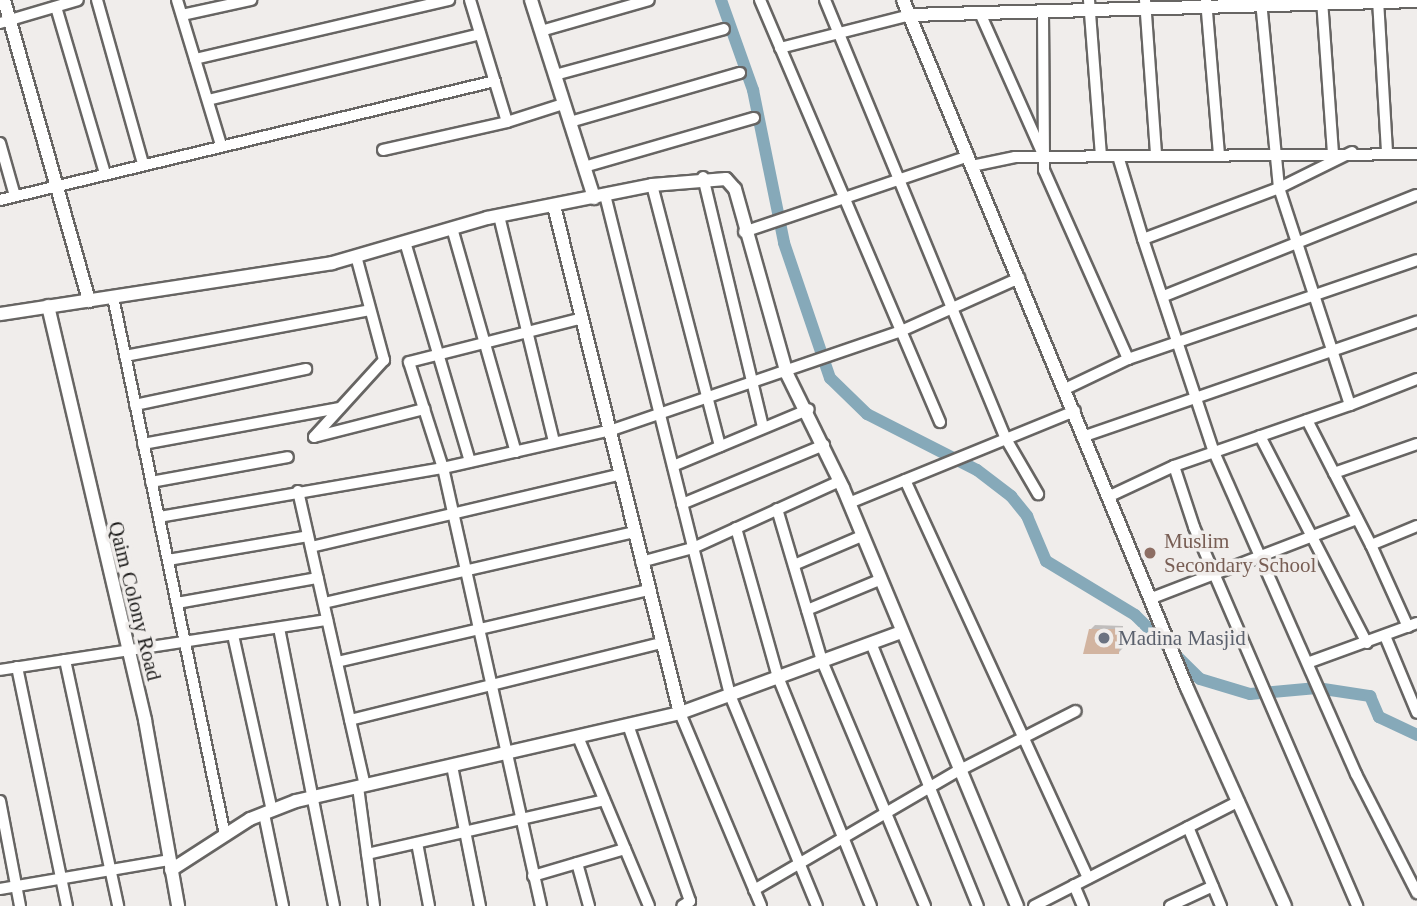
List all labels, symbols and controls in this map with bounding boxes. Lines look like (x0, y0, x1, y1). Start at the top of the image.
street label: Qaim Colony Road (103, 519, 167, 683)
place label: Muslim Secondary School (1164, 528, 1316, 578)
marker: Muslim Secondary School (1142, 545, 1158, 561)
place label: Madina Masjid (1118, 625, 1246, 651)
marker: Madina Masjid (1096, 630, 1112, 646)

